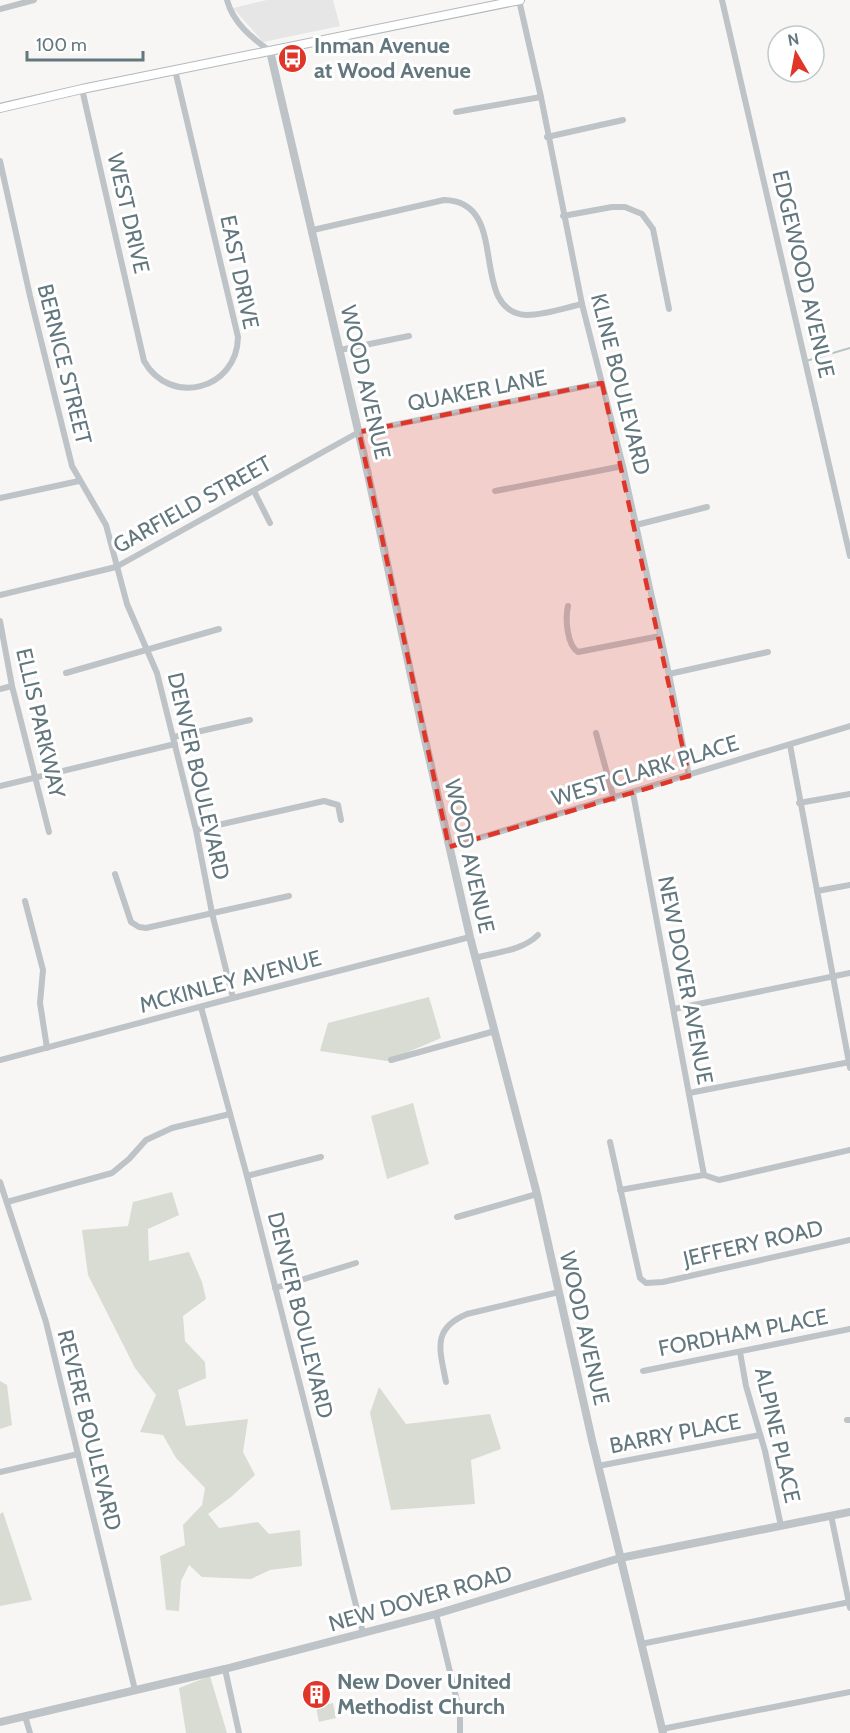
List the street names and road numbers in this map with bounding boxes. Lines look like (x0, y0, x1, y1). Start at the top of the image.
street label: WEST DRIVE (102, 150, 156, 276)
street label: EDGEWOOD AVENUE (766, 168, 841, 381)
street label: EAST DRIVE (214, 213, 265, 332)
street label: BERNICE STREET (32, 281, 98, 447)
street label: KLINE BOULEVARD (585, 291, 656, 478)
street label: WOOD AVENUE (335, 303, 396, 462)
street label: QUAKER LANE (405, 364, 549, 417)
street label: GARFIELD STREET (108, 450, 276, 559)
street label: ELLIS PARKWAY (10, 645, 71, 801)
street label: DENVER BOULEVARD (162, 670, 235, 882)
street label: WEST CLARK PLACE (548, 729, 742, 812)
street label: WOOD AVENUE (439, 777, 500, 936)
street label: NEW DOVER AVENUE (652, 874, 719, 1087)
street label: MCKINLEY AVENUE (136, 944, 324, 1019)
street label: DENVER BOULEVARD (262, 1209, 339, 1421)
street label: JEFFERY ROAD (679, 1214, 826, 1273)
street label: WOOD AVENUE (554, 1249, 615, 1408)
street label: FORDHAM PLACE (656, 1303, 830, 1362)
street label: REVERE BOULEVARD (52, 1327, 128, 1533)
street label: ALPINE PLACE (749, 1365, 806, 1505)
street label: BARRY PLACE (607, 1408, 743, 1459)
street label: NEW DOVER ROAD (325, 1559, 515, 1638)

